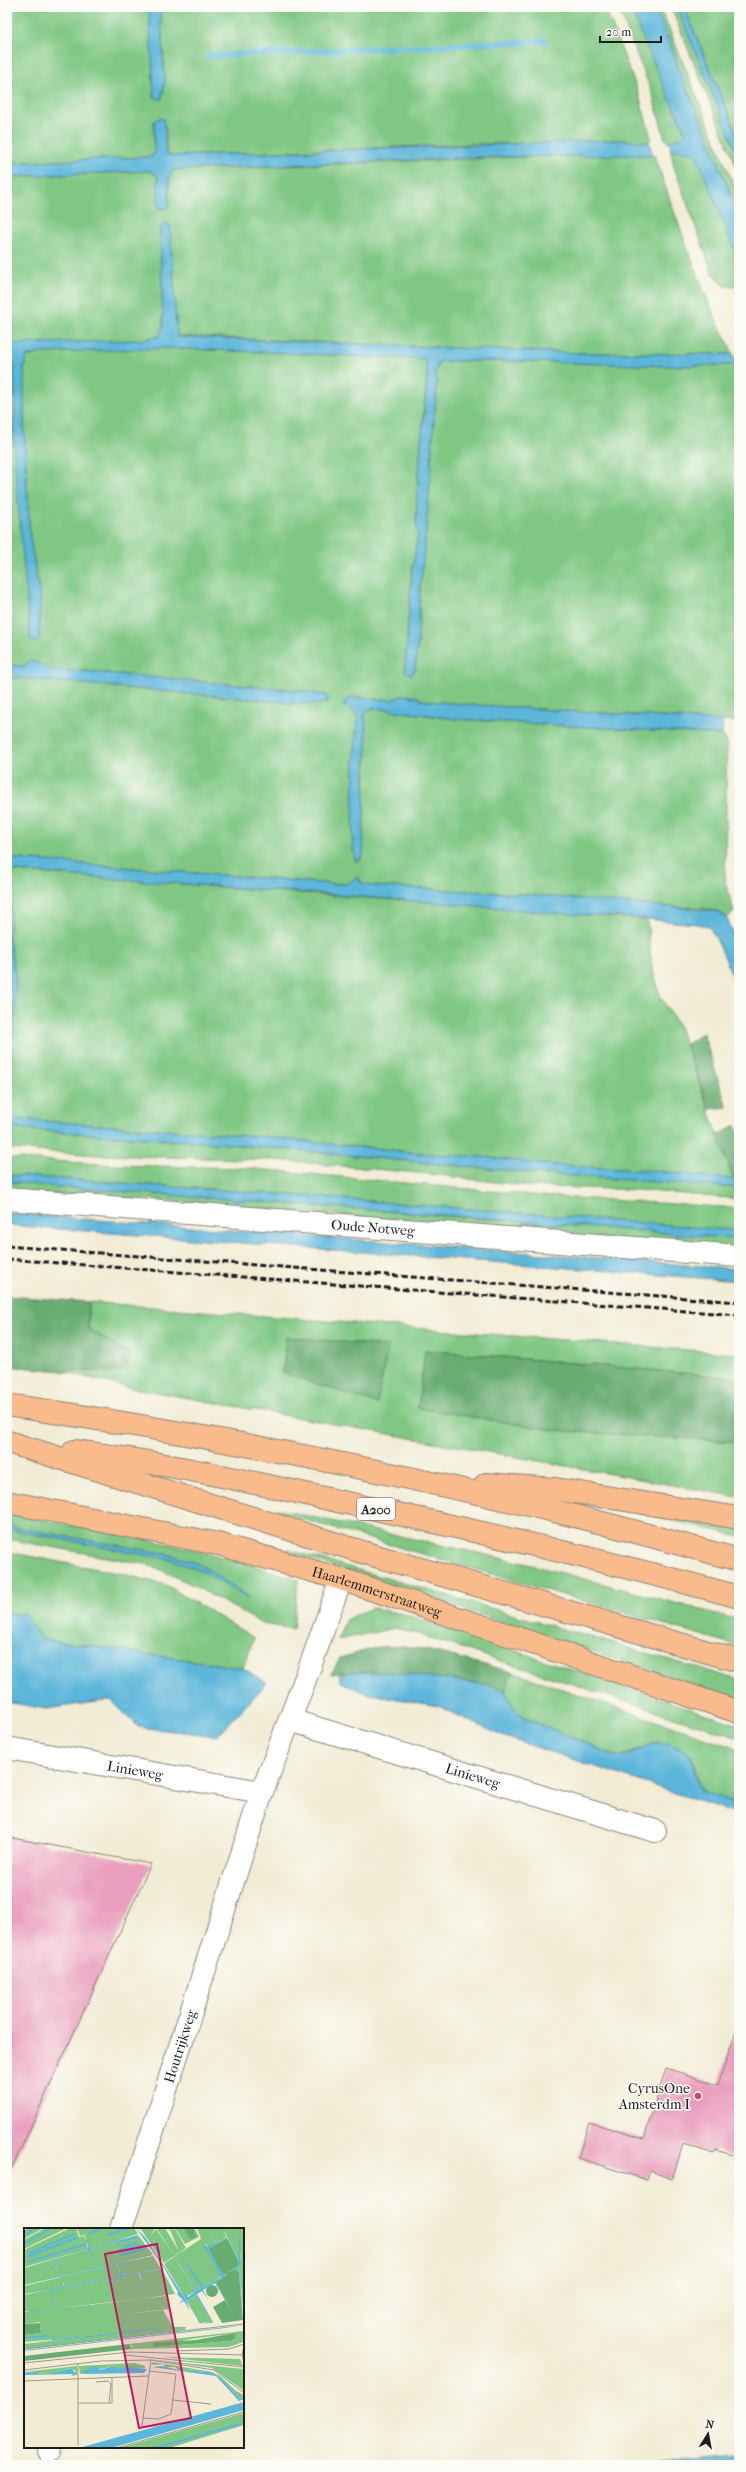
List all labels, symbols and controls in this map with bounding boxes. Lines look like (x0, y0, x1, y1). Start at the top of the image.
scale bar (600, 18, 661, 44)
text: 20 m (606, 25, 631, 39)
street label: Oude Notweg (331, 1216, 416, 1239)
road number: A200 (357, 1498, 395, 1520)
street label: Haarlemmerstraatweg (310, 1563, 444, 1621)
street label: Linieweg (106, 1757, 165, 1783)
street label: Linieweg (443, 1759, 503, 1792)
street label: Houtrijkweg (160, 2007, 200, 2085)
place label: CyrusOne Amsterdm I (618, 2080, 691, 2113)
marker: CyrusOne Amsterdm I (693, 2091, 703, 2101)
inset map (24, 2228, 244, 2448)
north arrow (688, 2414, 728, 2454)
text: N (704, 2417, 716, 2432)

